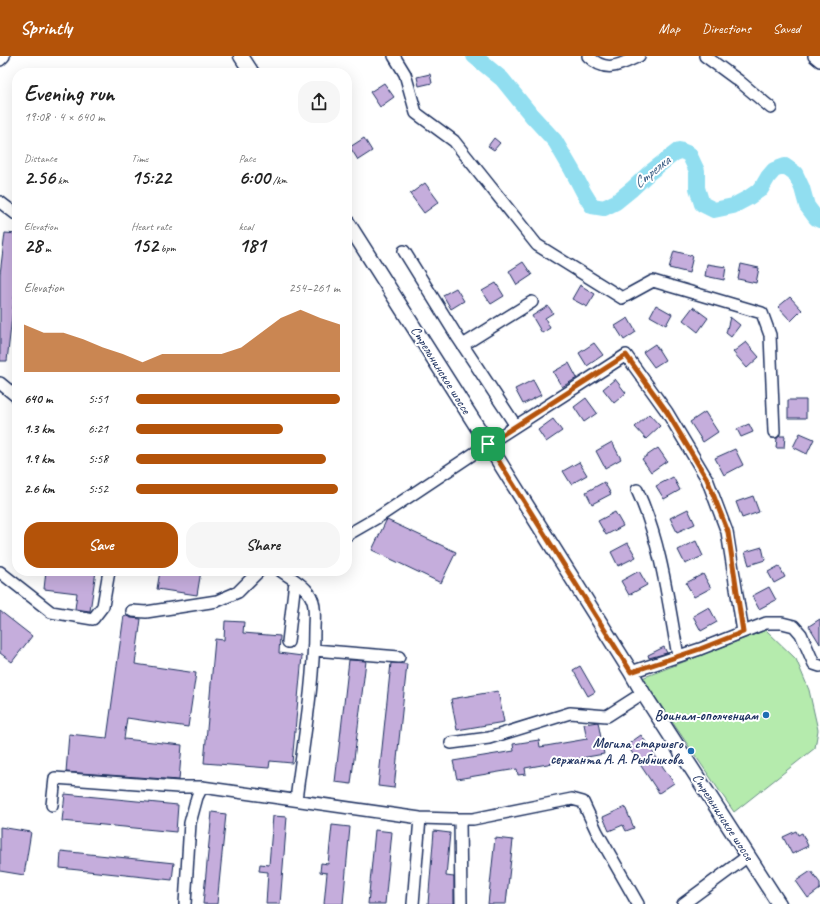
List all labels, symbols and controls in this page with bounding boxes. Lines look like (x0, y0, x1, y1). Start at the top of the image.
text: Sprintly (20, 16, 72, 40)
text: Map (659, 20, 680, 37)
text: Directions (702, 20, 751, 37)
text: Saved (773, 20, 800, 37)
text: Evening run (24, 80, 114, 108)
button: share (298, 81, 340, 123)
text: 19:08 · 4 × 640 m (24, 109, 105, 125)
water label: Стрелка (630, 150, 676, 193)
text: Distance (24, 151, 57, 165)
text: Time (131, 151, 148, 165)
text: Pace (239, 151, 256, 165)
text: 2.56 (24, 165, 55, 190)
text: 15:22 (131, 165, 171, 190)
text: 6:00 (239, 165, 270, 190)
text: km (55, 173, 68, 187)
text: /km (270, 173, 287, 187)
text: Elevation (24, 219, 58, 233)
text: Heart rate (131, 219, 171, 233)
text: kcal (239, 219, 253, 233)
text: 28 (24, 233, 42, 258)
text: 152 (131, 233, 158, 258)
text: 181 (239, 233, 266, 258)
text: m (42, 241, 51, 255)
text: bpm (158, 241, 176, 255)
text: Elevation (24, 280, 64, 296)
text: 254–261 m (289, 280, 340, 296)
street label: Стрельнинское шоссе (407, 323, 476, 418)
text: 640 m (24, 391, 52, 407)
text: 5:51 (88, 391, 108, 407)
text: 1.3 km (24, 421, 54, 437)
text: 6:21 (88, 421, 108, 437)
pin (471, 427, 505, 461)
icon: arrive (477, 433, 499, 455)
text: 1.9 km (24, 451, 54, 467)
text: 5:58 (88, 451, 108, 467)
text: 2.6 km (24, 481, 55, 497)
text: 5:52 (88, 481, 108, 497)
button: Save (24, 522, 178, 568)
button: Share (186, 522, 340, 568)
place label: Воинам-ополченцам (654, 707, 759, 724)
marker: Воинам-ополченцам (761, 710, 771, 720)
place label: Могила старшего сержанта А. А. Рыбникова (550, 735, 685, 768)
marker: Могила старшего сержанта А. А. Рыбникова (686, 746, 696, 756)
street label: Стрельнинское шоссе (689, 770, 758, 865)

